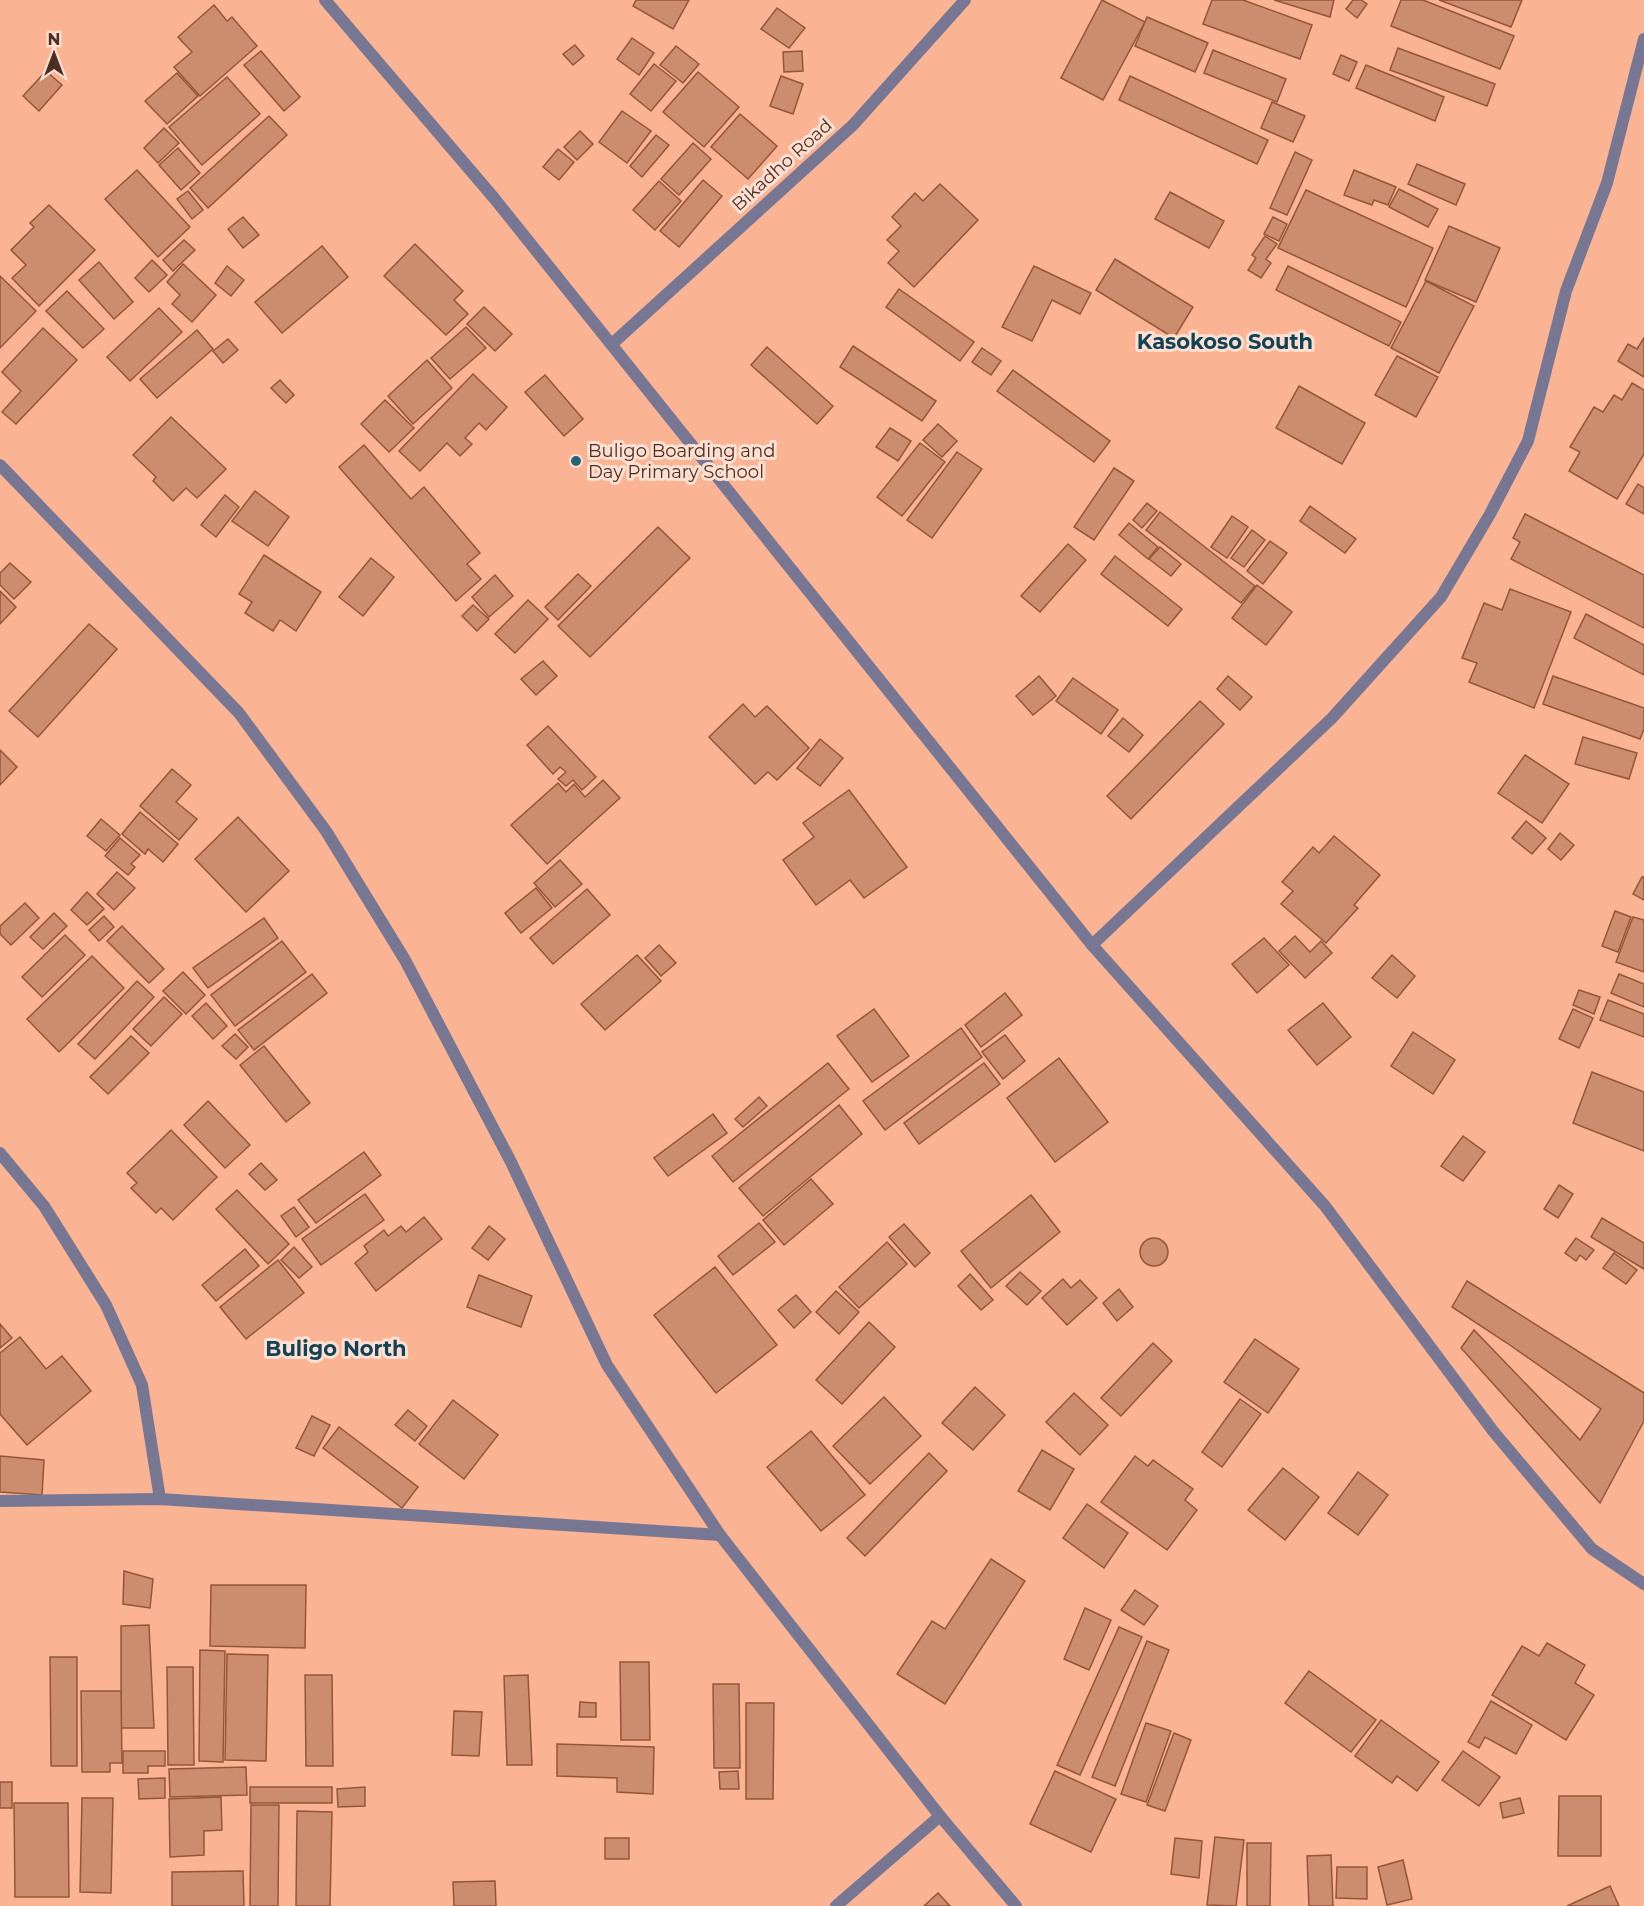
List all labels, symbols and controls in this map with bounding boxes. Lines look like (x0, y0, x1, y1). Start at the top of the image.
north arrow (24, 24, 84, 84)
text: N (48, 30, 60, 49)
street label: Bikadho Road (727, 114, 837, 216)
district label: Kasokoso South (1137, 329, 1313, 354)
place label: Buligo Boarding and Day Primary School (588, 440, 775, 483)
marker: Buligo Boarding and Day Primary School (569, 454, 583, 468)
district label: Buligo North (265, 1336, 407, 1361)

